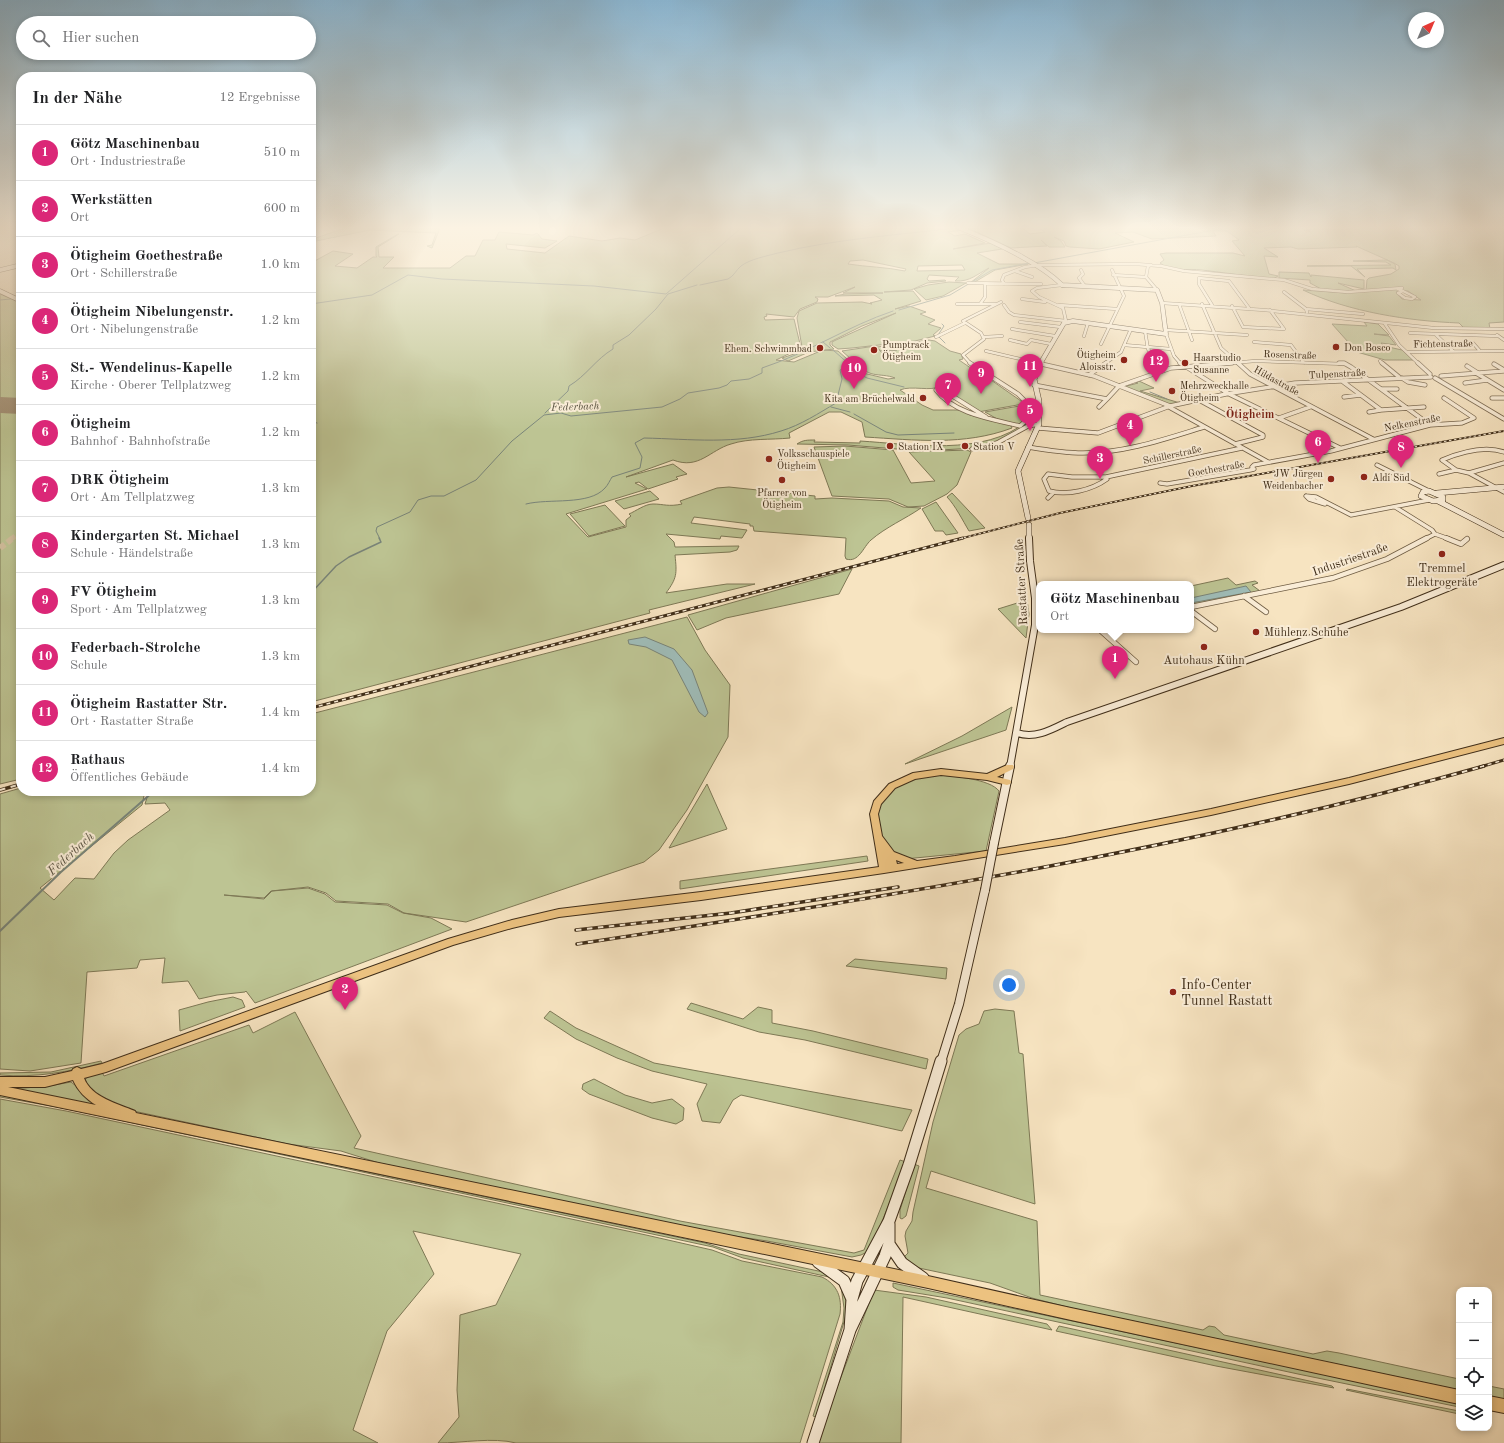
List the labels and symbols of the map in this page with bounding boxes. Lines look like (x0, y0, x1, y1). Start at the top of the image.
north arrow (1408, 12, 1444, 48)
street label: Fichtenstraße (1413, 338, 1473, 350)
place label: Pumptrack Ötigheim (882, 340, 929, 362)
marker: Don Bosco (1331, 342, 1341, 352)
marker: Ehem. Schwimmbad (815, 343, 825, 353)
place label: Don Bosco (1344, 343, 1391, 353)
place label: Ehem. Schwimmbad (724, 344, 812, 354)
marker: Pumptrack Ötigheim (869, 345, 879, 355)
place label: Ötigheim Aloisstr. (1077, 348, 1116, 372)
pin: 12 (1143, 349, 1169, 382)
street label: Rosenstraße (1263, 349, 1317, 361)
place label: Haarstudio Susanne (1193, 353, 1241, 375)
pin: 11 (1017, 354, 1043, 387)
marker: Ötigheim Aloisstr. (1119, 355, 1129, 365)
pin: 10 (841, 356, 867, 389)
marker: Haarstudio Susanne (1180, 358, 1190, 368)
pin: 9 (968, 361, 994, 394)
street label: Hildastraße (1252, 364, 1301, 398)
street label: Tulpenstraße (1308, 367, 1366, 380)
pin: 7 (935, 373, 961, 406)
place label: Mehrzweckhalle Ötigheim (1180, 381, 1249, 403)
marker: Mehrzweckhalle Ötigheim (1167, 386, 1177, 396)
marker: Kita am Brüchelwald (918, 393, 928, 403)
place label: Kita am Brüchelwald (824, 394, 915, 404)
pin: 5 (1017, 398, 1043, 431)
water label: Federbach (550, 401, 600, 414)
district label: Ötigheim (1226, 406, 1275, 421)
pin: 4 (1117, 413, 1143, 446)
street label: Nelkenstraße (1383, 413, 1441, 433)
pin: 6 (1305, 430, 1331, 463)
pin: 8 (1388, 435, 1414, 468)
marker: Station IX (885, 441, 895, 451)
marker: Station V (960, 441, 970, 451)
place label: Station IX (898, 442, 944, 452)
place label: Station V (973, 442, 1015, 452)
street label: Schillerstraße (1142, 444, 1203, 466)
pin: 3 (1087, 446, 1113, 479)
place label: Volksschauspiele Ötigheim (777, 449, 850, 471)
marker: Volksschauspiele Ötigheim (764, 454, 774, 464)
street label: Goethestraße (1187, 459, 1246, 479)
place label: JW Jürgen Weidenbacher (1262, 469, 1324, 491)
marker: Aldi Süd (1359, 472, 1369, 482)
place label: Aldi Süd (1372, 473, 1410, 483)
marker: JW Jürgen Weidenbacher (1326, 474, 1336, 484)
marker: Pfarrer von Ötigheim (777, 475, 787, 485)
place label: Pfarrer von Ötigheim (757, 488, 808, 510)
street label: Rastatter Straße (1014, 538, 1030, 625)
street label: Industriestraße (1311, 541, 1390, 578)
marker: Tremmel Elektrogeräte (1437, 549, 1447, 559)
place label: Tremmel Elektrogeräte (1407, 563, 1478, 589)
marker: Mühlenz Schuhe (1251, 627, 1261, 637)
place label: Mühlenz Schuhe (1264, 627, 1349, 639)
marker: Autohaus Kühn (1199, 642, 1209, 652)
pin: 1 (1102, 646, 1128, 679)
place label: Autohaus Kühn (1163, 655, 1245, 667)
water label: Federbach (45, 830, 97, 879)
your location (999, 975, 1019, 995)
pin: 2 (332, 977, 358, 1010)
place label: Info-Center Tunnel Rastatt (1181, 978, 1272, 1008)
marker: Info-Center Tunnel Rastatt (1168, 987, 1178, 997)

